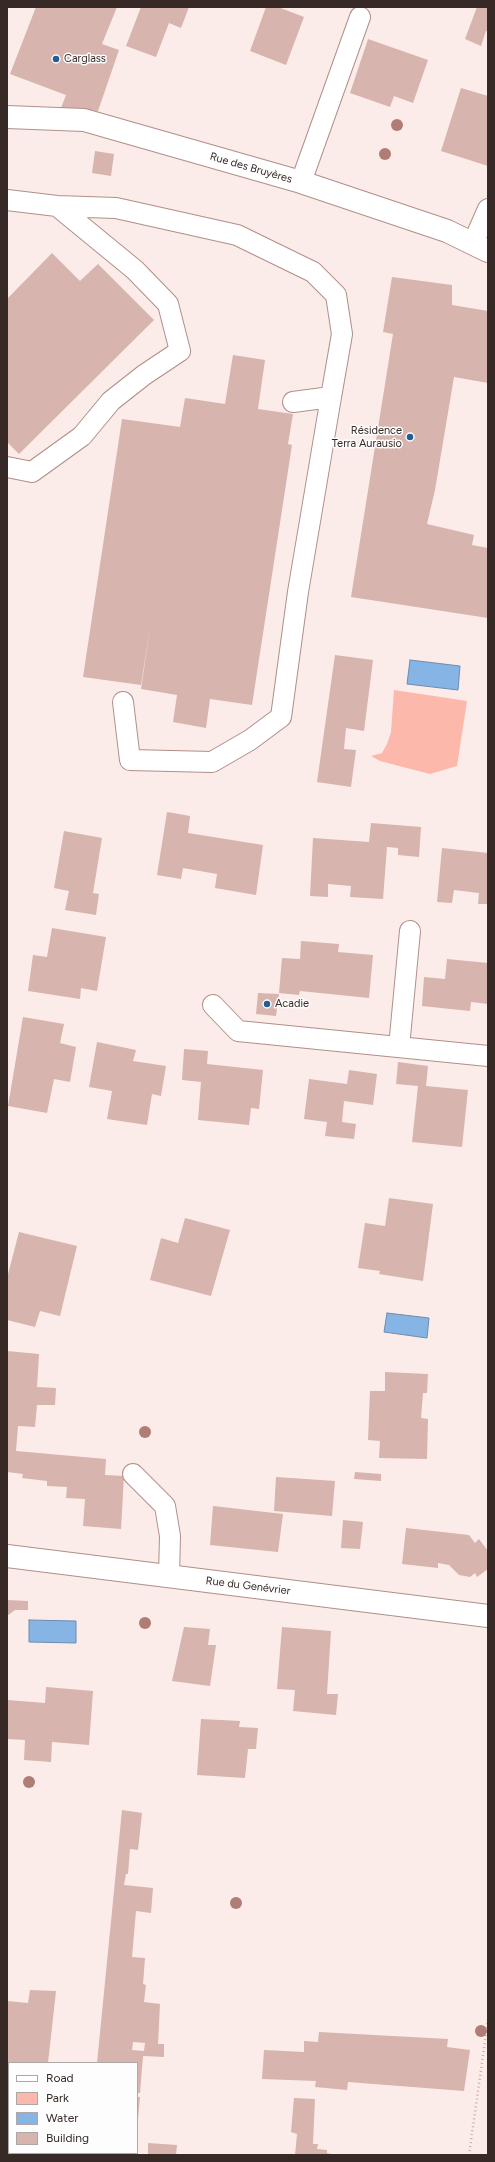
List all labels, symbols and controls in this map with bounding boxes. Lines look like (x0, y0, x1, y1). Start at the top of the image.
place label: Carglass (64, 52, 106, 66)
marker: Carglass (51, 54, 61, 64)
street label: Rue des Bruyères (208, 150, 294, 186)
place label: Résidence Terra Aurausio (332, 424, 402, 450)
marker: Résidence Terra Aurausio (405, 432, 415, 442)
place label: Acadie (275, 997, 309, 1011)
marker: Acadie (262, 999, 272, 1009)
street label: Rue du Genévrier (205, 1574, 291, 1598)
legend (8, 2062, 138, 2154)
text: Road (46, 2071, 74, 2085)
text: Park (46, 2091, 69, 2105)
text: Water (46, 2111, 78, 2125)
text: Building (46, 2131, 89, 2145)

